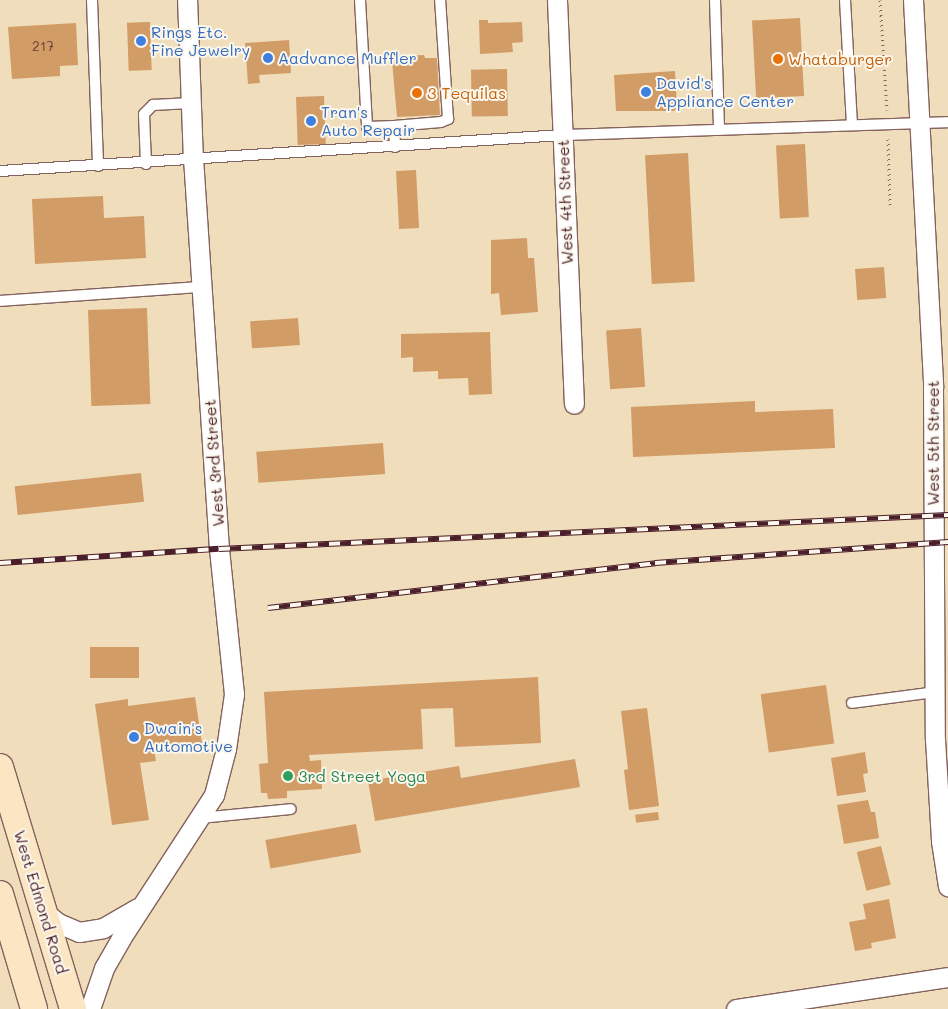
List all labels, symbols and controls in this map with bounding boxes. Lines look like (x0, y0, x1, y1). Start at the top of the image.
place label: Rings Etc. Fine Jewelry (151, 22, 250, 60)
marker: Rings Etc. Fine Jewelry (135, 35, 147, 47)
house number: 217 (32, 38, 54, 54)
place label: Aadvance Muffler (278, 48, 417, 68)
place label: Whataburger (788, 49, 892, 69)
marker: Aadvance Muffler (262, 52, 274, 64)
marker: Whataburger (772, 53, 784, 65)
place label: David's Appliance Center (656, 73, 794, 111)
place label: 3 Tequilas (427, 83, 506, 103)
marker: David's Appliance Center (640, 86, 652, 98)
marker: 3 Tequilas (411, 87, 423, 99)
place label: Tran's Auto Repair (321, 102, 415, 140)
marker: Tran's Auto Repair (305, 115, 317, 127)
street label: West 4th Street (553, 139, 577, 265)
street label: West 5th Street (923, 380, 943, 506)
street label: West 3rd Street (200, 399, 228, 527)
place label: Dwain's Automotive (144, 718, 233, 756)
marker: Dwain's Automotive (128, 731, 140, 743)
place label: 3rd Street Yoga (298, 766, 426, 786)
marker: 3rd Street Yoga (282, 770, 294, 782)
street label: West Edmond Road (10, 828, 72, 976)

